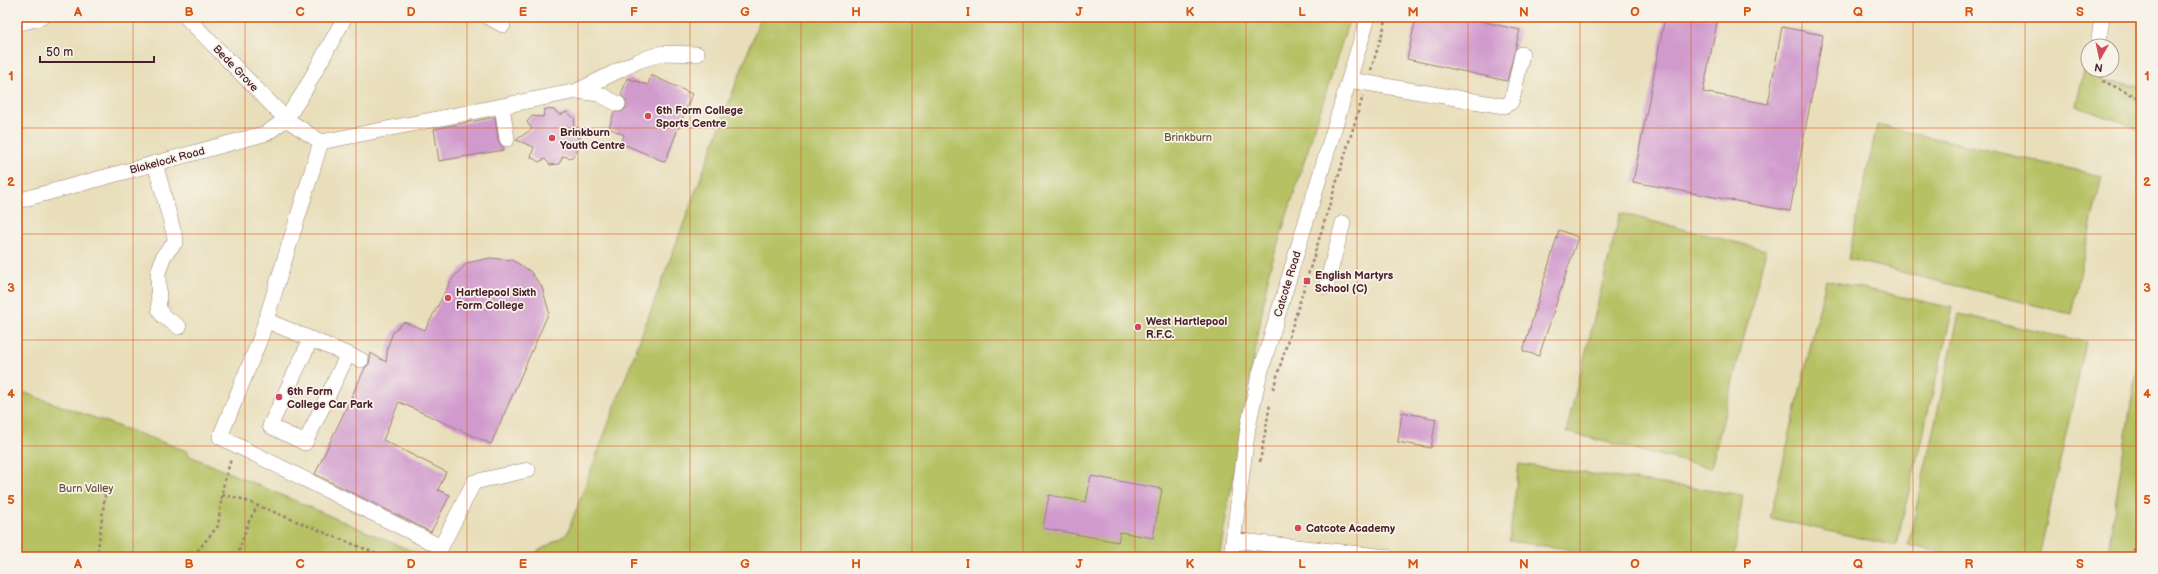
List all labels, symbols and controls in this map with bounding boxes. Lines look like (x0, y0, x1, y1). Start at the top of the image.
text: A (73, 4, 82, 20)
text: B (184, 4, 194, 20)
text: C (295, 4, 305, 20)
text: D (406, 4, 416, 20)
text: E (519, 4, 528, 20)
text: F (630, 4, 638, 20)
text: G (740, 4, 750, 20)
text: H (851, 4, 861, 20)
text: I (966, 4, 970, 20)
text: J (1075, 4, 1083, 20)
text: K (1186, 4, 1195, 20)
text: L (1298, 4, 1306, 20)
text: M (1407, 4, 1419, 20)
text: N (1519, 4, 1529, 20)
text: O (1630, 4, 1640, 20)
text: P (1743, 4, 1752, 20)
text: Q (1853, 4, 1863, 20)
text: R (1965, 4, 1974, 20)
text: S (2076, 4, 2084, 20)
scale bar (40, 38, 154, 64)
north arrow (2080, 38, 2120, 78)
street label: Bede Grove (210, 42, 261, 95)
text: 50 m (46, 45, 73, 60)
text: N (2093, 60, 2104, 74)
text: 1 (8, 68, 14, 84)
text: 1 (2144, 68, 2150, 84)
place label: 6th Form College Sports Centre (656, 104, 743, 130)
marker: 6th Form College Sports Centre (643, 111, 653, 121)
place label: Brinkburn Youth Centre (560, 126, 625, 152)
park label: Brinkburn (1164, 131, 1212, 144)
marker: Brinkburn Youth Centre (547, 133, 557, 143)
street label: Blakelock Road (128, 144, 206, 177)
text: 2 (7, 174, 15, 190)
text: 2 (2143, 174, 2151, 190)
street label: Catcote Road (1271, 250, 1304, 319)
place label: English Martyrs School (C) (1315, 269, 1394, 295)
marker: English Martyrs School (C) (1302, 276, 1312, 286)
text: 3 (7, 280, 15, 296)
text: 3 (2143, 280, 2151, 296)
place label: Hartlepool Sixth Form College (456, 286, 536, 312)
marker: Hartlepool Sixth Form College (443, 293, 453, 303)
place label: West Hartlepool R.F.C. (1146, 315, 1228, 341)
marker: West Hartlepool R.F.C. (1133, 322, 1143, 332)
place label: 6th Form College Car Park (287, 385, 373, 411)
text: 4 (7, 386, 15, 402)
text: 4 (2143, 386, 2151, 402)
marker: 6th Form College Car Park (274, 392, 284, 402)
park label: Burn Valley (59, 482, 113, 495)
text: 5 (7, 492, 15, 508)
text: 5 (2143, 492, 2151, 508)
place label: Catcote Academy (1306, 522, 1395, 535)
marker: Catcote Academy (1293, 523, 1303, 533)
text: A (73, 556, 82, 572)
text: B (184, 556, 194, 572)
text: C (295, 556, 305, 572)
text: D (406, 556, 416, 572)
text: E (519, 556, 528, 572)
text: F (630, 556, 638, 572)
text: G (740, 556, 750, 572)
text: H (851, 556, 861, 572)
text: I (966, 556, 970, 572)
text: J (1075, 556, 1083, 572)
text: K (1186, 556, 1195, 572)
text: L (1298, 556, 1306, 572)
text: M (1407, 556, 1419, 572)
text: N (1519, 556, 1529, 572)
text: O (1630, 556, 1640, 572)
text: P (1743, 556, 1752, 572)
text: Q (1853, 556, 1863, 572)
text: R (1965, 556, 1974, 572)
text: S (2076, 556, 2084, 572)

